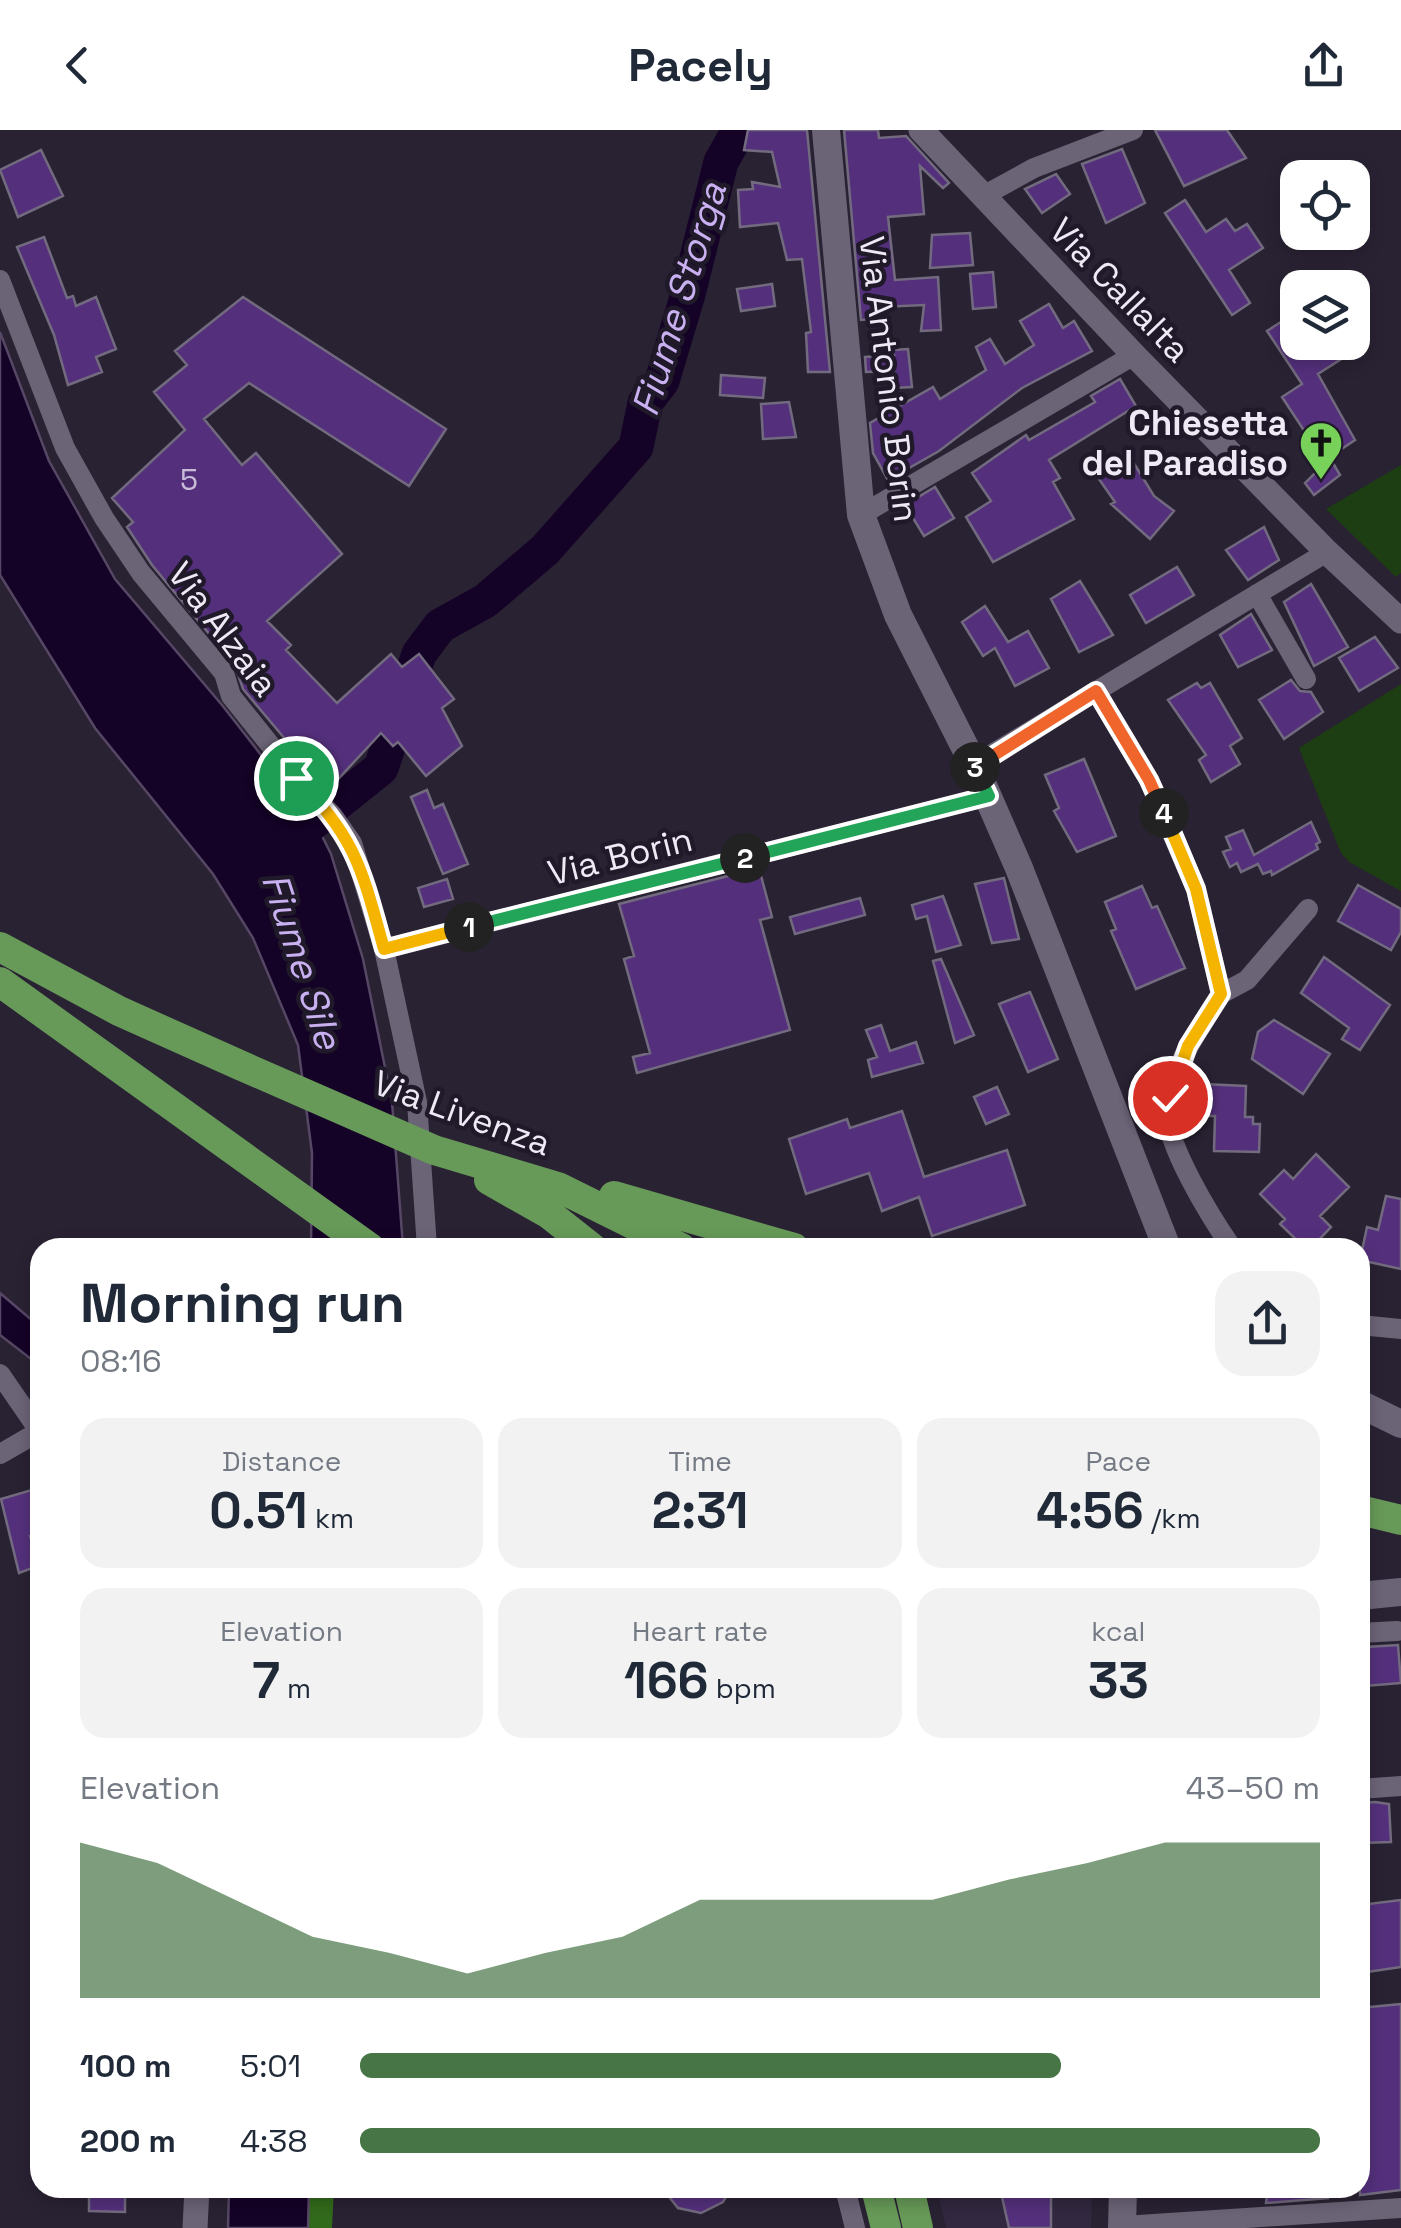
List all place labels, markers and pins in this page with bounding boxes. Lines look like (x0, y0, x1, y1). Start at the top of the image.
place label: Chiesetta del Paradiso (1082, 401, 1288, 485)
church icon: Chiesetta del Paradiso (1298, 420, 1344, 481)
pin (254, 736, 339, 821)
pin: 3 (950, 742, 1000, 792)
pin: 4 (1139, 788, 1189, 838)
pin: 2 (720, 833, 770, 883)
pin: 1 (444, 902, 494, 952)
pin (1128, 1056, 1213, 1141)

